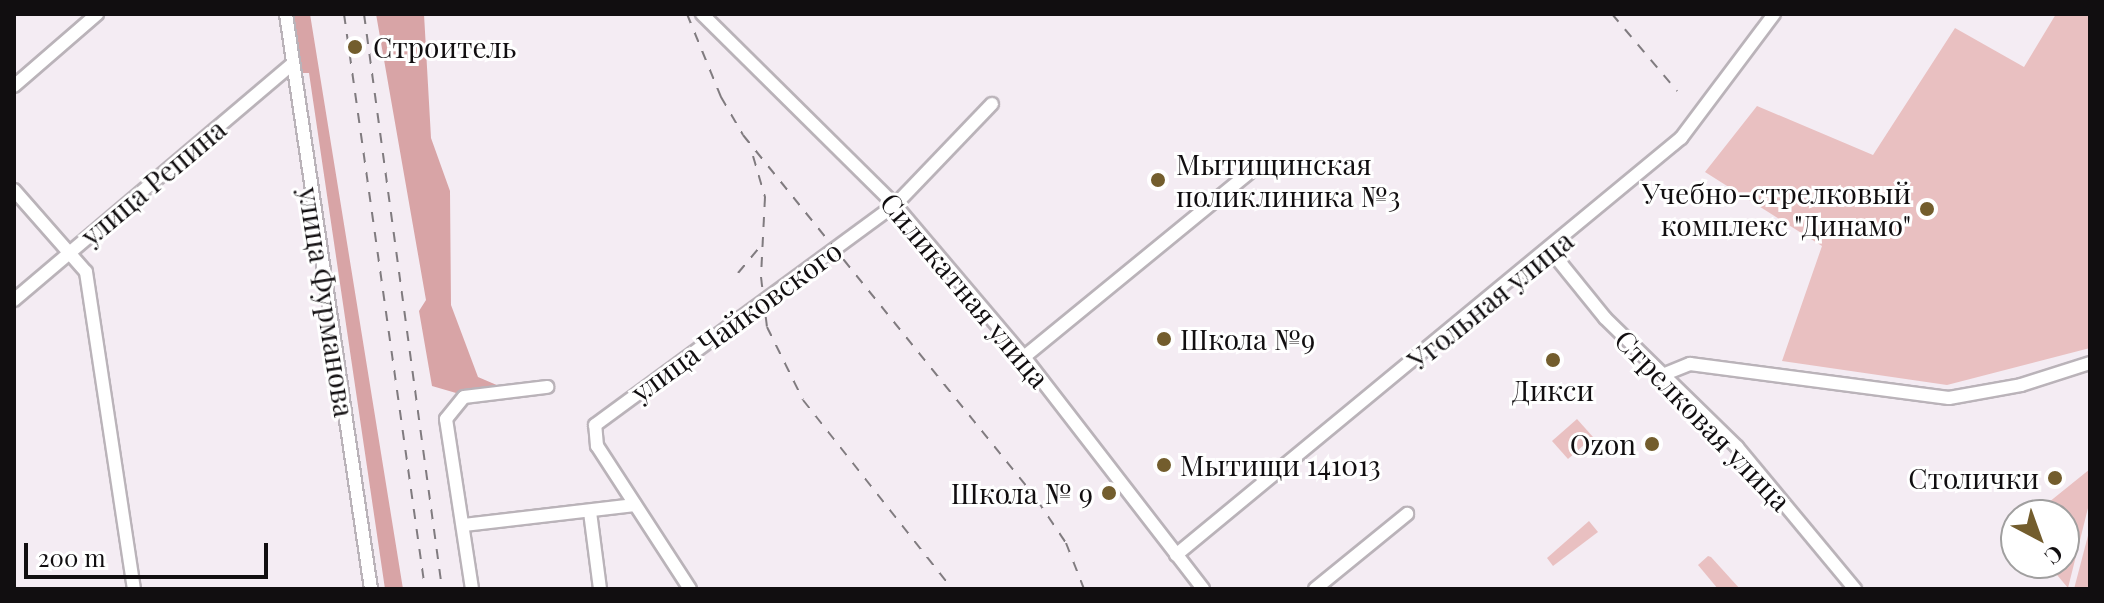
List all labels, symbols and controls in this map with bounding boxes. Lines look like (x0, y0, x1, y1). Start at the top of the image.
place label: Строитель (373, 30, 516, 64)
marker: Строитель (344, 36, 366, 58)
street label: улица Репина (74, 112, 232, 252)
place label: Мытищинская поликлиника №3 (1176, 147, 1400, 213)
marker: Мытищинская поликлиника №3 (1147, 169, 1169, 191)
place label: Учебно-стрелковый комплекс "Динамо" (1642, 176, 1911, 242)
street label: улица Фурманова (292, 185, 362, 419)
street label: Силикатная улица (874, 186, 1056, 394)
marker: Учебно-стрелковый комплекс "Динамо" (1918, 200, 1936, 218)
street label: Угольная улица (1401, 223, 1579, 377)
street label: улица Чайковского (624, 233, 848, 409)
place label: Школа №9 (1180, 322, 1315, 356)
street label: Стрелковая улица (1608, 323, 1798, 517)
marker: Школа №9 (1155, 330, 1173, 348)
marker: Дикси (1544, 351, 1562, 369)
place label: Дикси (1512, 373, 1594, 407)
place label: Ozon (1570, 427, 1636, 461)
marker: Ozon (1643, 435, 1661, 453)
place label: Мытищи 141013 (1180, 448, 1381, 482)
marker: Мытищи 141013 (1155, 456, 1173, 474)
place label: Столички (1908, 461, 2039, 495)
marker: Столички (2046, 469, 2064, 487)
place label: Школа № 9 (951, 476, 1093, 510)
marker: Школа № 9 (1100, 484, 1118, 502)
north arrow (2000, 499, 2080, 579)
scale bar (28, 527, 272, 577)
text: С (2039, 539, 2070, 572)
text: 200 m (38, 541, 106, 573)

